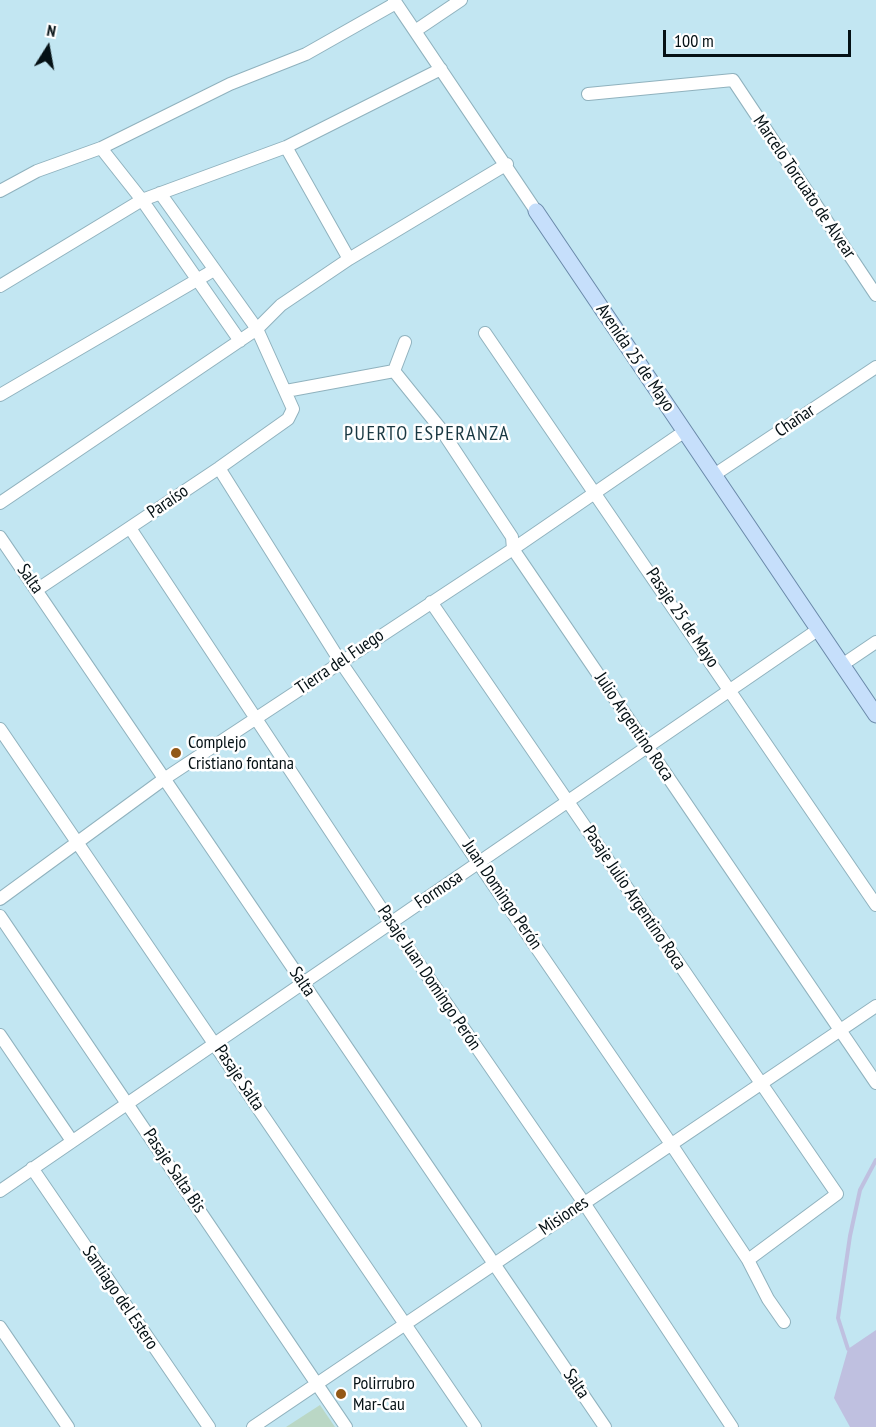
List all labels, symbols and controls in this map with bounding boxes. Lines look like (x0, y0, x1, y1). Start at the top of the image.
north arrow (18, 18, 78, 78)
scale bar (666, 18, 854, 56)
text: N (45, 20, 58, 41)
text: 100 m (674, 29, 714, 52)
street label: Marcelo Torcuato de Alvear (748, 111, 860, 263)
street label: Avenida 25 de Mayo (591, 300, 679, 416)
street label: Chañar (771, 400, 819, 442)
district label: PUERTO ESPERANZA (344, 422, 510, 446)
street label: Paraíso (143, 481, 193, 523)
street label: Salta (12, 560, 48, 598)
street label: Pasaje 25 de Mayo (641, 564, 723, 672)
street label: Tierra del Fuego (292, 625, 388, 699)
street label: Julio Argentino Roca (590, 669, 678, 785)
place label: Complejo Cristiano fontana (188, 732, 294, 774)
marker: Complejo Cristiano fontana (169, 746, 183, 760)
street label: Pasaje Julio Argentino Roca (578, 822, 690, 974)
street label: Juan Domingo Perón (458, 836, 546, 954)
street label: Formosa (411, 866, 467, 914)
street label: Pasaje Juan Domingo Perón (372, 901, 486, 1055)
street label: Salta (284, 963, 320, 1001)
street label: Pasaje Salta (209, 1041, 269, 1115)
street label: Pasaje Salta Bis (138, 1125, 210, 1217)
street label: Misiones (535, 1192, 593, 1240)
street label: Santiago del Estero (77, 1242, 163, 1354)
street label: Salta (558, 1365, 594, 1403)
place label: Polirrubro Mar-Cau (353, 1373, 415, 1416)
marker: Polirrubro Mar-Cau (334, 1387, 348, 1401)

